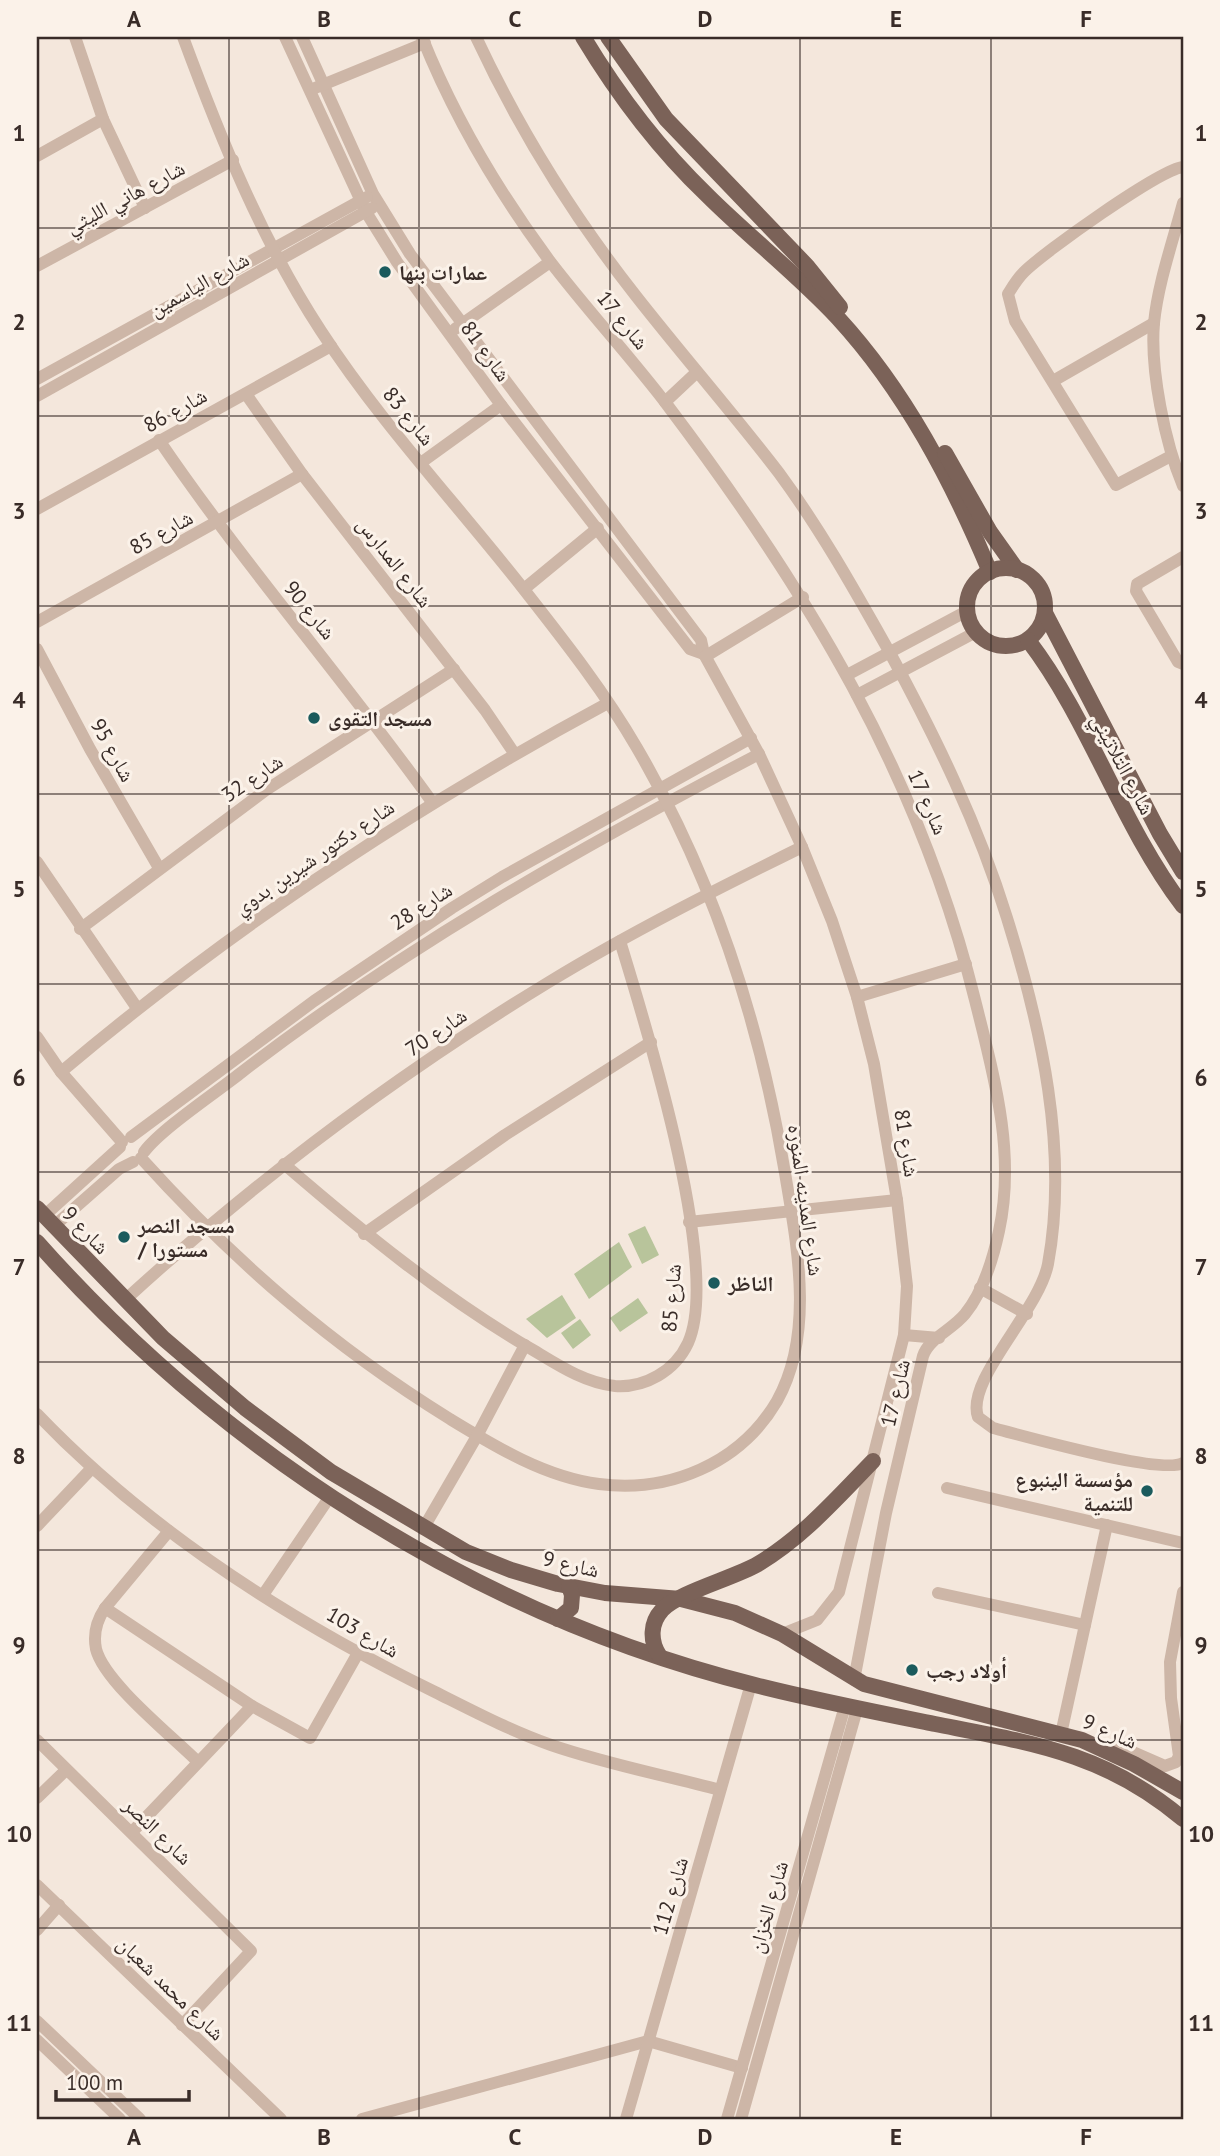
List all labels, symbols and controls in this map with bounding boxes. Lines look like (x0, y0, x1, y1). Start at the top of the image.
text: A (127, 4, 141, 33)
text: B (317, 4, 331, 33)
text: C (509, 4, 522, 33)
text: D (698, 4, 712, 33)
text: E (890, 4, 902, 33)
text: F (1080, 4, 1092, 33)
text: 1 (12, 118, 26, 147)
text: 1 (1194, 118, 1208, 147)
street label: شارع هاني الليثي (61, 154, 191, 243)
street label: شارع الياسمين (144, 245, 254, 323)
place label: عمارات بنها (399, 259, 487, 286)
marker: عمارات بنها (377, 264, 393, 280)
street label: شارع 17 (591, 285, 655, 355)
text: 2 (12, 307, 26, 336)
text: 2 (1194, 307, 1208, 336)
street label: شارع 81 (455, 315, 517, 387)
street label: شارع 83 (377, 381, 441, 451)
street label: شارع 86 (139, 382, 211, 438)
text: 3 (12, 496, 26, 525)
text: 3 (1194, 496, 1208, 525)
street label: شارع 85 (125, 504, 197, 560)
street label: شارع المدارس (351, 511, 439, 613)
street label: شارع 90 (278, 575, 342, 645)
text: 4 (12, 685, 26, 714)
text: 4 (1194, 685, 1208, 714)
place label: مسجد التقوى (328, 705, 432, 732)
street label: شارع التلاتيني (1082, 709, 1161, 821)
marker: مسجد التقوى (306, 710, 322, 726)
street label: شارع 95 (85, 714, 141, 786)
street label: شارع 32 (216, 748, 288, 808)
street label: شارع 17 (902, 765, 954, 839)
street label: شارع دكتور شيرين بدوي (229, 793, 401, 923)
text: 5 (12, 874, 26, 903)
text: 5 (1194, 874, 1208, 903)
street label: شارع 28 (385, 876, 457, 936)
street label: شارع 70 (400, 1002, 472, 1062)
text: 6 (12, 1063, 26, 1092)
text: 6 (1194, 1063, 1208, 1092)
street label: شارع 81 (888, 1107, 926, 1179)
street label: شارع المدينه المنوره (782, 1122, 830, 1278)
street label: شارع 9 (56, 1200, 116, 1260)
place label: مسجد النصر / مستورا (137, 1212, 235, 1263)
marker: مسجد النصر / مستورا (116, 1229, 132, 1245)
text: 7 (12, 1252, 26, 1281)
text: 7 (1194, 1252, 1208, 1281)
street label: شارع 85 (655, 1263, 687, 1333)
place label: الناظر (727, 1270, 774, 1297)
marker: الناظر (706, 1275, 722, 1291)
street label: شارع 17 (874, 1357, 916, 1429)
text: 8 (12, 1441, 26, 1470)
text: 8 (1194, 1441, 1208, 1470)
place label: مؤسسة الينبوع للتنمية (1015, 1466, 1133, 1517)
marker: مؤسسة الينبوع للتنمية (1139, 1483, 1155, 1499)
street label: شارع 9 (540, 1544, 602, 1584)
street label: شارع 103 (322, 1600, 404, 1664)
text: 9 (12, 1630, 26, 1659)
text: 9 (1194, 1630, 1208, 1659)
place label: أولاد رجب (926, 1656, 1007, 1684)
marker: أولاد رجب (904, 1662, 920, 1678)
street label: شارع 9 (1078, 1707, 1142, 1755)
street label: شارع النصر (117, 1791, 198, 1871)
text: 10 (6, 1819, 32, 1848)
text: 10 (1188, 1819, 1214, 1848)
street label: شارع 112 (646, 1854, 694, 1938)
street label: شارع الخزان (742, 1858, 794, 1956)
street label: شارع محمد شعبان (111, 1930, 231, 2046)
text: 11 (6, 2008, 32, 2037)
text: 11 (1188, 2008, 1214, 2037)
scale bar (56, 2058, 189, 2102)
text: 100 m (66, 2069, 123, 2096)
text: A (127, 2122, 141, 2151)
text: B (317, 2122, 331, 2151)
text: C (509, 2122, 522, 2151)
text: D (698, 2122, 712, 2151)
text: E (890, 2122, 902, 2151)
text: F (1080, 2122, 1092, 2151)

